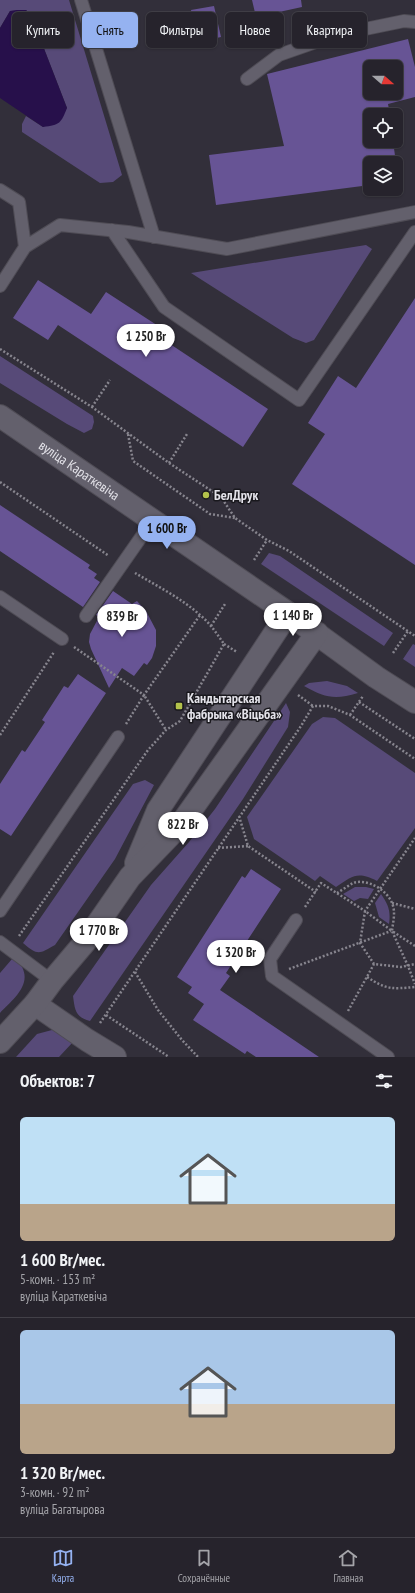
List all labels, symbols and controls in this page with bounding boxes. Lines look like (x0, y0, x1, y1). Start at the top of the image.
chip: Купить (12, 12, 74, 48)
chip: Снять (82, 12, 138, 48)
chip: Фильтры (146, 12, 217, 48)
chip: Новое (225, 12, 284, 48)
chip: Квартира (292, 12, 367, 48)
north arrow (363, 60, 403, 100)
map controls (363, 60, 403, 196)
button: locate (363, 108, 403, 148)
button: layers (363, 156, 403, 196)
pin: 1 250 Br (105, 324, 187, 358)
text: 1 250 Br (126, 328, 166, 345)
street label: вуліца Караткевіча (35, 436, 123, 504)
place label: БелДрук (214, 486, 258, 504)
marker: БелДрук (201, 490, 211, 500)
pin: 1 600 Br (126, 516, 208, 550)
text: 1 600 Br (147, 520, 187, 537)
pin: 1 140 Br (252, 603, 334, 637)
pin: 839 Br (89, 604, 155, 638)
text: 1 140 Br (273, 607, 313, 624)
text: 839 Br (106, 608, 138, 625)
place label: Кандытарская фабрыка «Віцьба» (187, 689, 282, 723)
marker: Кандытарская фабрыка «Віцьба» (174, 701, 184, 711)
pin: 822 Br (150, 812, 216, 846)
text: 822 Br (167, 816, 199, 833)
pin: 1 770 Br (58, 918, 140, 952)
text: 1 770 Br (79, 922, 119, 939)
pin: 1 320 Br (195, 940, 277, 974)
text: 1 320 Br (216, 944, 256, 961)
text: Объектов: 7 (20, 1070, 95, 1092)
icon: filters (373, 1070, 395, 1092)
icon: home (172, 1143, 244, 1215)
text: 1 600 Br/мес. (20, 1249, 105, 1271)
text: 5-комн. · 153 m² (20, 1271, 95, 1288)
text: вуліца Караткевіча (20, 1288, 107, 1305)
icon: home (172, 1356, 244, 1428)
text: 1 320 Br/мес. (20, 1462, 105, 1484)
text: 3-комн. · 92 m² (20, 1484, 90, 1501)
text: вуліца Багатырова (20, 1501, 105, 1518)
tab: Карта (52, 1547, 74, 1585)
tab: Сохранённые (178, 1547, 230, 1585)
tab: Главная (333, 1547, 363, 1585)

